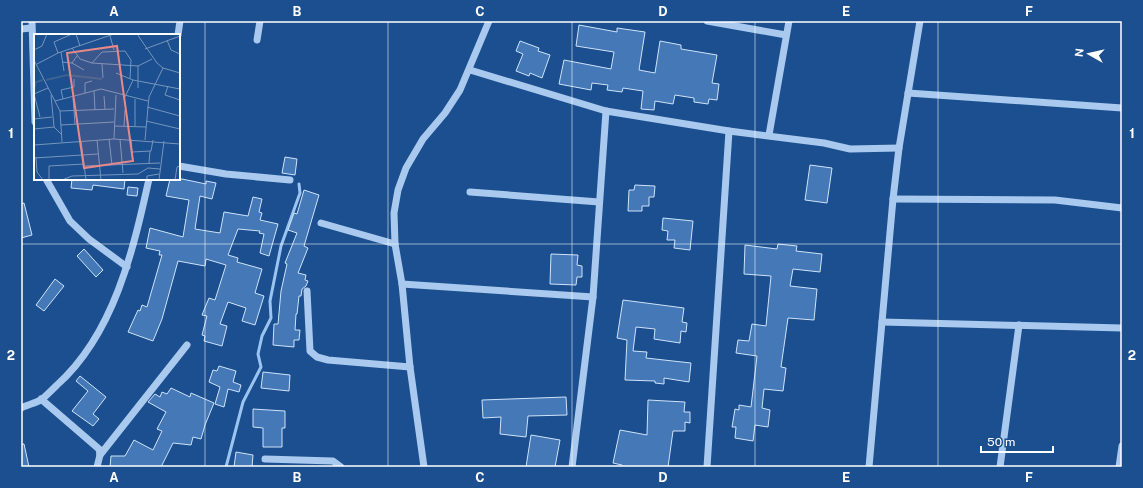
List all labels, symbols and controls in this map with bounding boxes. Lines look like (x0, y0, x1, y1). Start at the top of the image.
text: A (109, 4, 119, 19)
text: B (293, 4, 302, 19)
text: C (475, 4, 485, 19)
text: D (658, 4, 668, 19)
text: E (842, 4, 850, 19)
text: F (1025, 4, 1033, 19)
inset map (34, 34, 180, 180)
north arrow (1069, 34, 1109, 74)
text: N (1073, 48, 1086, 58)
text: 1 (8, 126, 14, 141)
text: 1 (1129, 126, 1135, 141)
text: 2 (7, 348, 15, 363)
text: 2 (1128, 348, 1136, 363)
scale bar (981, 428, 1053, 454)
text: 50 m (987, 435, 1015, 449)
text: A (109, 470, 119, 485)
text: B (293, 470, 302, 485)
text: C (475, 470, 485, 485)
text: D (658, 470, 668, 485)
text: E (842, 470, 850, 485)
text: F (1025, 470, 1033, 485)

